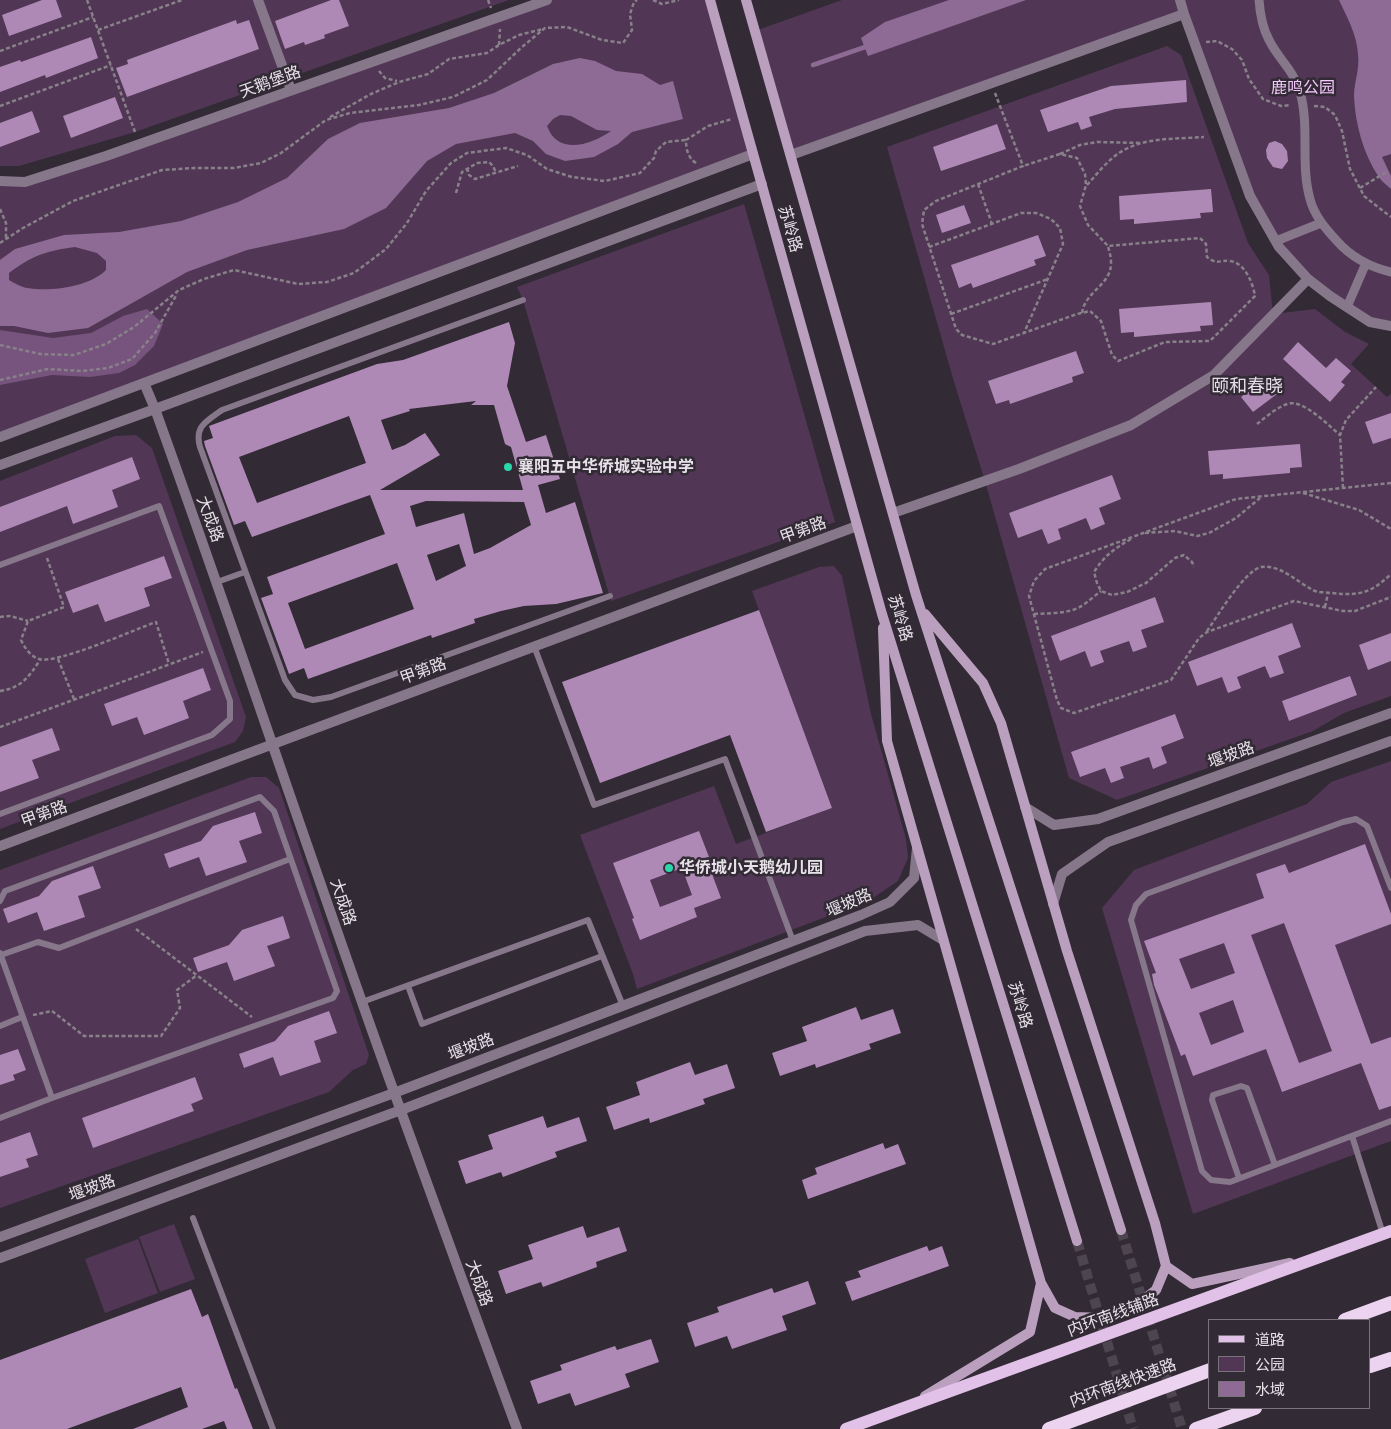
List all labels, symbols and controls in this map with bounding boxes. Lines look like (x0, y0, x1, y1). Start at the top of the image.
street label: 天鹅堡路 (237, 62, 303, 102)
park label: 鹿鸣公园 (1271, 78, 1335, 98)
street label: 苏岭路 (774, 203, 806, 255)
district label: 颐和春晓 (1211, 375, 1283, 397)
place label: 襄阳五中华侨城实验中学 (518, 457, 694, 477)
marker: 襄阳五中华侨城实验中学 (502, 461, 514, 473)
street label: 大成路 (193, 493, 227, 545)
street label: 甲第路 (777, 513, 829, 547)
street label: 苏岭路 (884, 592, 916, 644)
street label: 甲第路 (397, 654, 449, 688)
street label: 堰坡路 (1205, 738, 1257, 772)
street label: 甲第路 (18, 797, 70, 831)
place label: 华侨城小天鹅幼儿园 (679, 858, 823, 878)
marker: 华侨城小天鹅幼儿园 (663, 862, 675, 874)
street label: 大成路 (326, 876, 360, 928)
street label: 堰坡路 (823, 885, 875, 921)
street label: 苏岭路 (1004, 979, 1036, 1031)
street label: 堰坡路 (445, 1029, 497, 1065)
street label: 堰坡路 (66, 1171, 118, 1205)
street label: 大成路 (462, 1257, 496, 1309)
street label: 内环南线辅路 (1065, 1290, 1161, 1340)
legend (1208, 1319, 1371, 1409)
text: 道路 (1255, 1330, 1285, 1348)
street label: 内环南线快速路 (1067, 1355, 1179, 1411)
text: 公园 (1255, 1355, 1285, 1373)
text: 水域 (1255, 1380, 1285, 1398)

